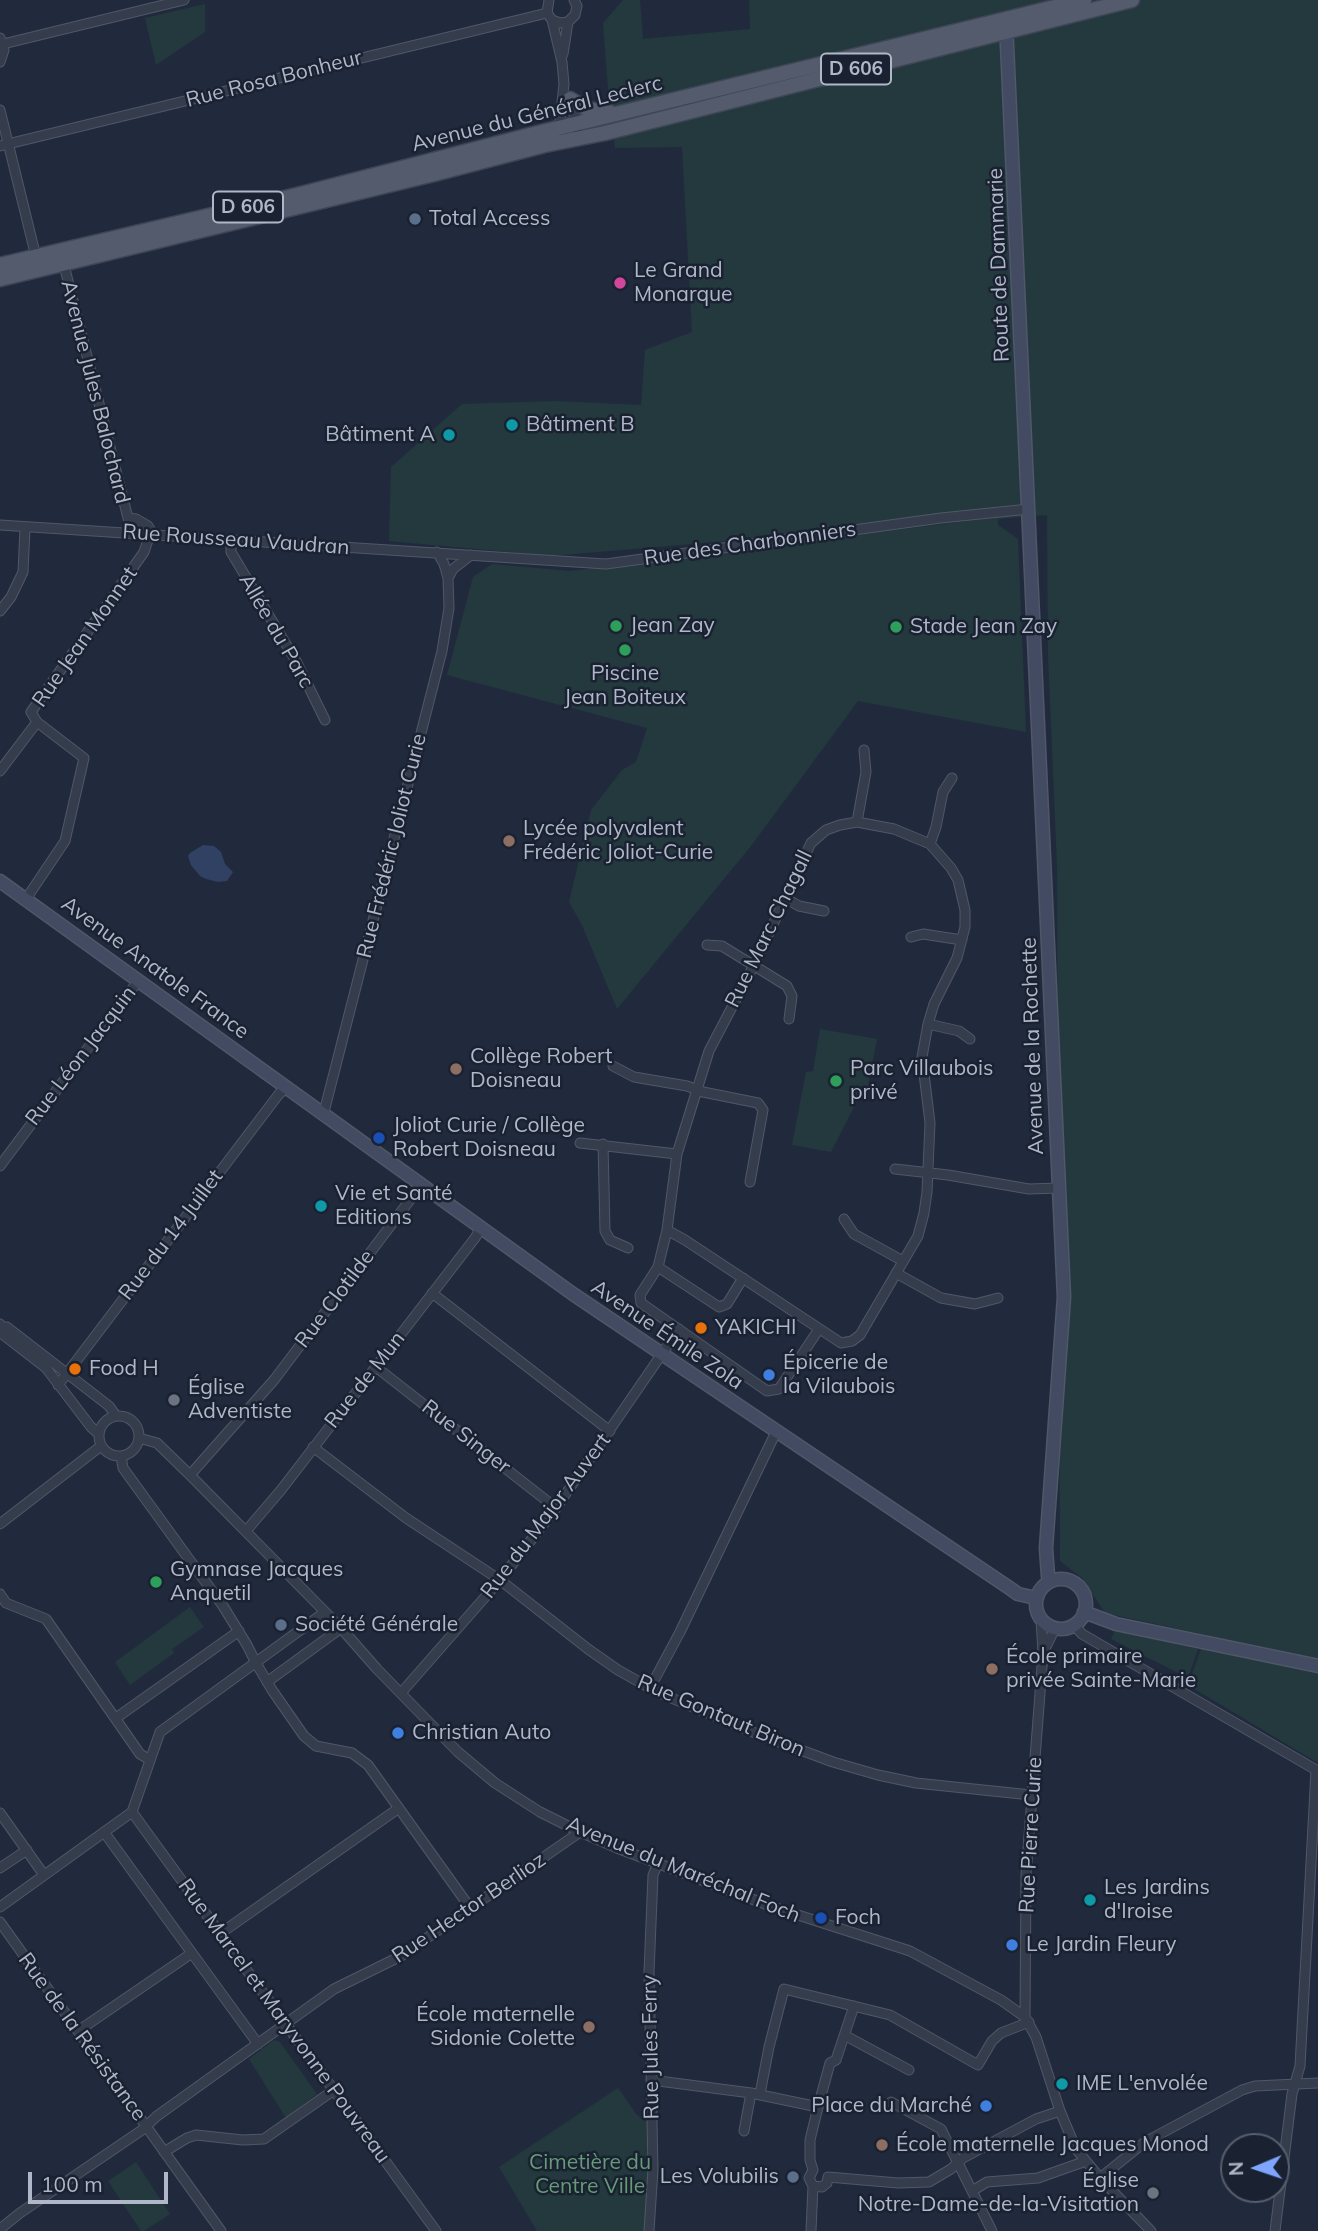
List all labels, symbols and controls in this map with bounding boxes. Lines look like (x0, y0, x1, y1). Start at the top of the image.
street label: Rue Rosa Bonheur (183, 45, 365, 113)
road number: D 606 (821, 54, 891, 85)
street label: Avenue du Général Leclerc (409, 71, 665, 157)
street label: Route de Dammarie (983, 168, 1015, 362)
road number: D 606 (213, 192, 283, 223)
place label: Total Access (429, 206, 550, 232)
marker: Total Access (407, 211, 423, 227)
place label: Le Grand Monarque (634, 258, 733, 308)
marker: Le Grand Monarque (612, 275, 628, 291)
street label: Avenue Jules Balochard (55, 278, 135, 506)
place label: Bâtiment B (526, 412, 635, 438)
marker: Bâtiment B (504, 417, 520, 433)
place label: Bâtiment A (325, 422, 435, 448)
marker: Bâtiment A (441, 427, 457, 443)
street label: Rue des Charbonniers (642, 517, 858, 571)
street label: Rue Rousseau Vaudran (122, 519, 350, 561)
street label: Rue Jean Monnet (27, 562, 143, 712)
street label: Allée du Parc (233, 569, 319, 693)
place label: Jean Zay (630, 613, 715, 639)
place label: Stade Jean Zay (910, 614, 1057, 640)
marker: Jean Zay (608, 618, 624, 634)
marker: Stade Jean Zay (888, 619, 904, 635)
marker: Piscine Jean Boiteux (617, 642, 633, 658)
place label: Piscine Jean Boiteux (564, 661, 686, 711)
street label: Rue Frédéric Joliot Curie (352, 731, 432, 961)
place label: Lycée polyvalent Frédéric Joliot-Curie (523, 816, 713, 866)
marker: Lycée polyvalent Frédéric Joliot-Curie (501, 833, 517, 849)
street label: Rue Marc Chagall (720, 846, 818, 1012)
street label: Avenue Anatole France (56, 891, 254, 1045)
street label: Avenue de la Rochette (1017, 937, 1049, 1155)
street label: Rue Léon Jacquin (20, 981, 142, 1131)
place label: Collège Robert Doisneau (470, 1044, 612, 1094)
place label: Parc Villaubois privé (850, 1056, 994, 1106)
marker: Collège Robert Doisneau (448, 1061, 464, 1077)
marker: Parc Villaubois privé (828, 1073, 844, 1089)
place label: Joliot Curie / Collège Robert Doisneau (393, 1113, 585, 1163)
marker: Joliot Curie / Collège Robert Doisneau (371, 1130, 387, 1146)
street label: Rue du 14 Juillet (114, 1165, 228, 1305)
place label: Vie et Santé Editions (335, 1181, 452, 1231)
marker: Vie et Santé Editions (313, 1198, 329, 1214)
street label: Rue Clotilde (290, 1245, 380, 1353)
street label: Avenue Émile Zola (586, 1275, 748, 1395)
place label: YAKICHI (715, 1315, 796, 1341)
marker: YAKICHI (693, 1320, 709, 1336)
street label: Rue de Mun (320, 1327, 410, 1433)
place label: Épicerie de la Vilaubois (783, 1350, 895, 1400)
place label: Food H (89, 1356, 159, 1382)
marker: Food H (67, 1361, 83, 1377)
marker: Épicerie de la Vilaubois (761, 1367, 777, 1383)
place label: Église Adventiste (188, 1375, 292, 1425)
marker: Église Adventiste (166, 1392, 182, 1408)
street label: Rue Singer (417, 1395, 515, 1479)
street label: Rue du Major Auvert (476, 1429, 616, 1603)
place label: Gymnase Jacques Anquetil (170, 1557, 343, 1607)
marker: Gymnase Jacques Anquetil (148, 1574, 164, 1590)
place label: Société Générale (295, 1612, 458, 1638)
marker: Société Générale (273, 1617, 289, 1633)
place label: École primaire privée Sainte-Marie (1006, 1644, 1196, 1694)
marker: École primaire privée Sainte-Marie (984, 1661, 1000, 1677)
street label: Rue Gontaut Biron (634, 1669, 808, 1763)
place label: Christian Auto (412, 1720, 551, 1746)
marker: Christian Auto (390, 1725, 406, 1741)
street label: Rue Pierre Curie (1014, 1756, 1048, 1914)
street label: Avenue du Maréchal Foch (562, 1811, 804, 1929)
street label: Rue Hector Berlioz (387, 1847, 551, 1969)
street label: Rue Marcel et Maryvonne Pouvreau (172, 1874, 396, 2168)
place label: Les Jardins d'Iroise (1104, 1875, 1210, 1925)
marker: Les Jardins d'Iroise (1082, 1892, 1098, 1908)
place label: Foch (835, 1905, 881, 1931)
marker: Foch (813, 1910, 829, 1926)
place label: Le Jardin Fleury (1026, 1932, 1176, 1958)
marker: Le Jardin Fleury (1004, 1937, 1020, 1953)
street label: Rue de la Résistance (13, 1948, 151, 2126)
street label: Rue Jules Ferry (637, 1974, 665, 2120)
place label: École maternelle Sidonie Colette (416, 2002, 575, 2052)
marker: École maternelle Sidonie Colette (581, 2019, 597, 2035)
place label: IME L'envolée (1076, 2071, 1208, 2097)
marker: IME L'envolée (1054, 2076, 1070, 2092)
place label: Place du Marché (811, 2093, 972, 2119)
marker: Place du Marché (978, 2098, 994, 2114)
place label: École maternelle Jacques Monod (896, 2132, 1209, 2158)
north arrow (1220, 2133, 1290, 2203)
marker: École maternelle Jacques Monod (874, 2137, 890, 2153)
park label: Cimetière du Centre Ville (529, 2150, 651, 2200)
scale bar (32, 2158, 172, 2202)
text: N (1224, 2161, 1248, 2176)
place label: Les Volubilis (660, 2164, 779, 2190)
place label: Église Notre-Dame-de-la-Visitation (858, 2168, 1139, 2218)
marker: Les Volubilis (785, 2169, 801, 2185)
text: 100 m (41, 2171, 103, 2197)
marker: Église Notre-Dame-de-la-Visitation (1145, 2185, 1161, 2201)

